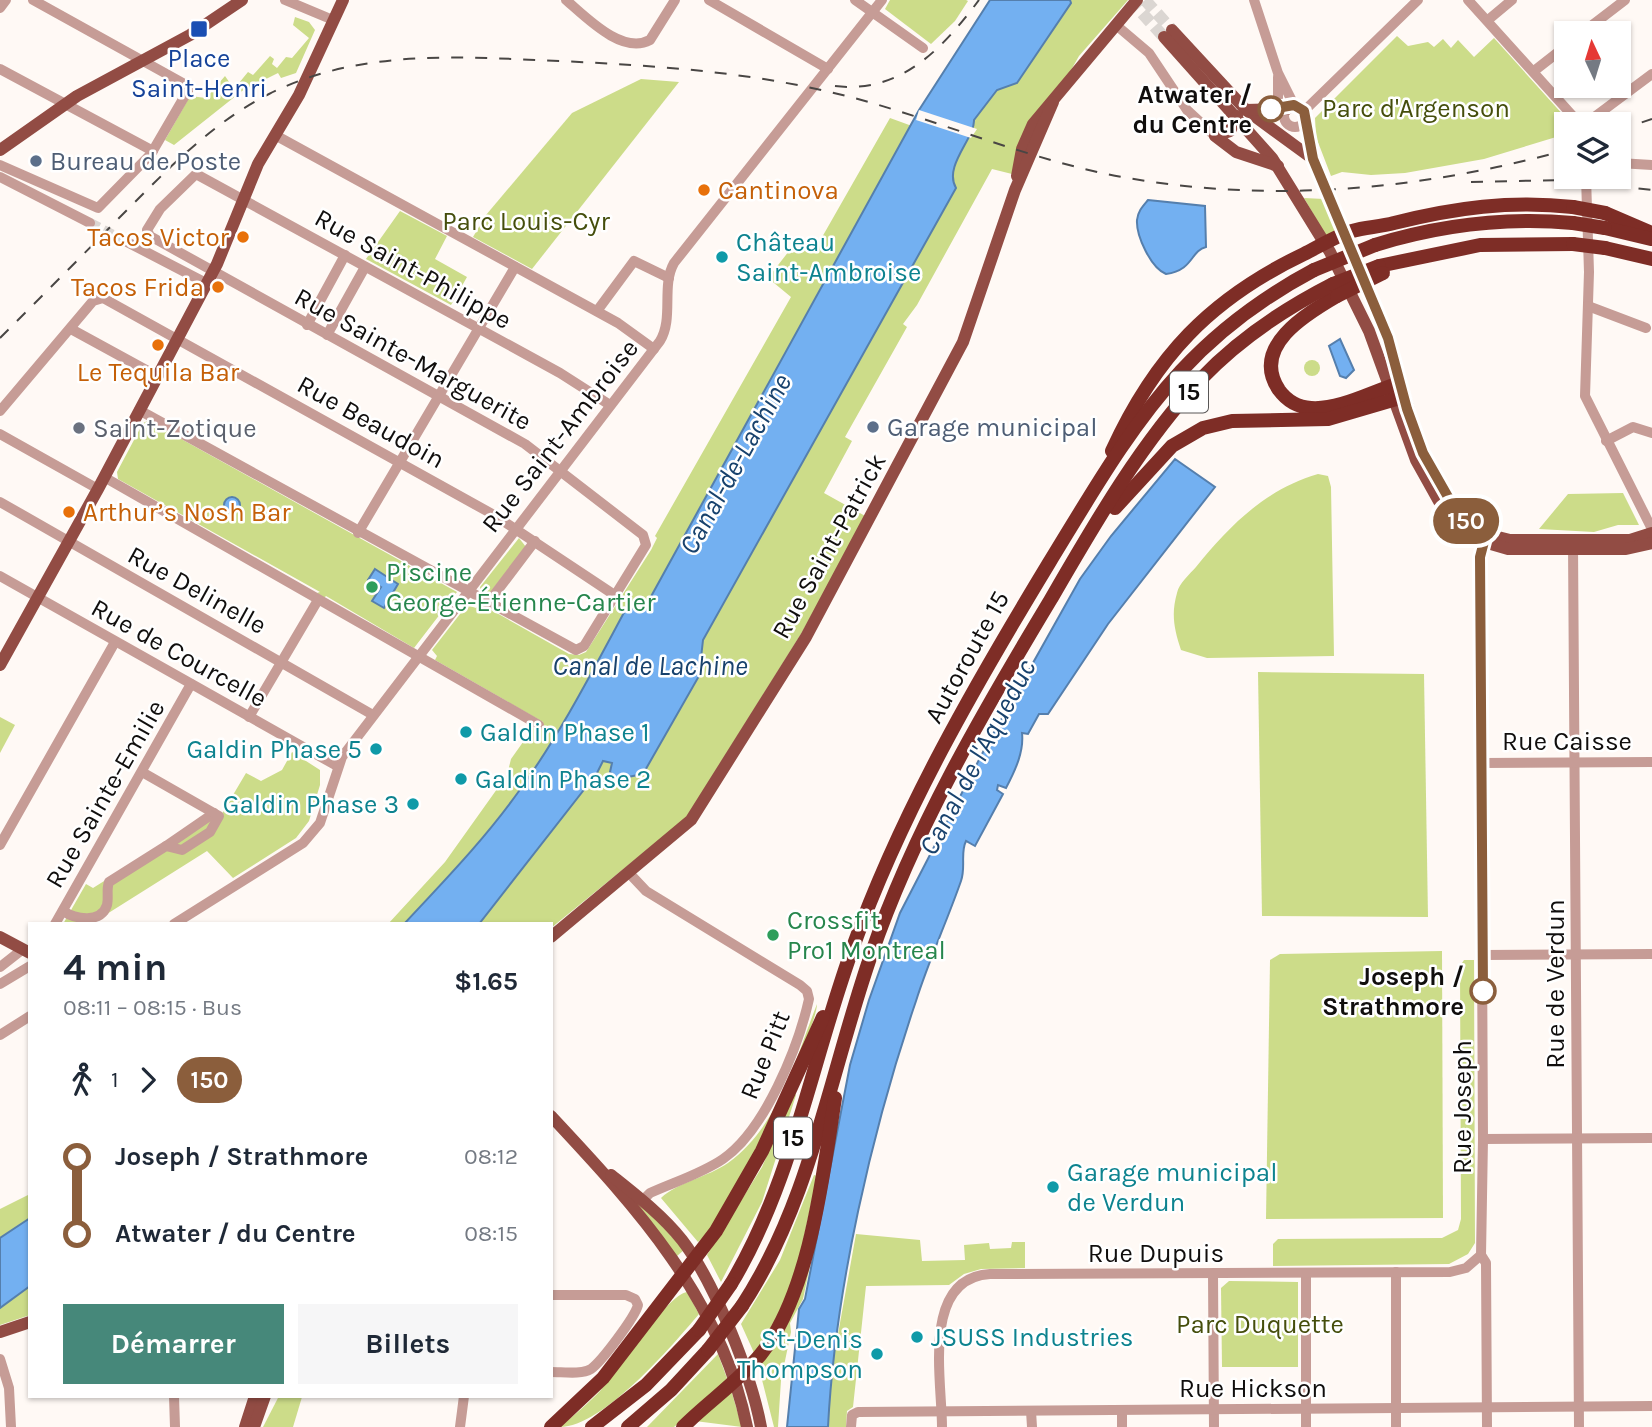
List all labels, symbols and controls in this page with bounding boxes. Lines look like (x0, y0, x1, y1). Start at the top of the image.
marker: Place Saint-Henri (189, 19, 209, 39)
north arrow (1554, 21, 1631, 98)
map controls (1554, 21, 1631, 189)
place label: Place Saint-Henri (131, 43, 267, 104)
place label: Atwater / du Centre (1132, 79, 1252, 140)
park label: Parc d'Argenson (1322, 93, 1510, 124)
marker: Atwater / du Centre (1258, 96, 1284, 122)
button: layers (1554, 112, 1631, 189)
place label: Bureau de Poste (50, 146, 241, 177)
marker: Bureau de Poste (28, 153, 44, 169)
place label: Cantinova (718, 175, 839, 206)
marker: Cantinova (696, 182, 712, 198)
street label: Rue Saint-Philippe (309, 202, 517, 336)
park label: Parc Louis-Cyr (442, 206, 610, 237)
place label: Tacos Victor (87, 222, 230, 253)
place label: Château Saint-Ambroise (736, 227, 921, 288)
marker: Tacos Victor (235, 229, 251, 245)
marker: Château Saint-Ambroise (714, 249, 730, 265)
place label: Tacos Frida (71, 272, 204, 303)
marker: Tacos Frida (210, 279, 226, 295)
street label: Rue Sainte-Marguerite (289, 281, 537, 437)
street label: Rue Saint-Ambroise (475, 333, 645, 539)
marker: Le Tequila Bar (150, 337, 166, 353)
place label: Le Tequila Bar (77, 357, 240, 388)
water label: Canal-de-Lachine (672, 368, 798, 560)
street label: Rue Beaudoin (292, 369, 450, 475)
road number: 15 (1170, 372, 1208, 412)
place label: Garage municipal (887, 412, 1097, 443)
place label: Saint-Zotique (93, 413, 257, 444)
marker: Garage municipal (865, 419, 881, 435)
marker: Saint-Zotique (71, 420, 87, 436)
street label: Rue Saint-Patrick (765, 448, 893, 644)
place label: Arthur’s Nosh Bar (83, 497, 291, 528)
line badge: 150 (1426, 498, 1506, 544)
marker: Arthur’s Nosh Bar (61, 504, 77, 520)
text: 150 (1447, 507, 1485, 535)
street label: Rue Delinelle (122, 539, 272, 641)
place label: Piscine George-Étienne-Cartier (386, 557, 656, 618)
marker: Piscine George-Étienne-Cartier (364, 579, 380, 595)
street label: Autoroute 15 (918, 585, 1016, 729)
street label: Rue de Courcelle (86, 592, 272, 714)
water label: Canal de Lachine (552, 649, 748, 682)
water label: Canal de l'Aqueduc (911, 653, 1043, 861)
street label: Rue Sainte-Emilie (39, 694, 171, 894)
place label: Galdin Phase 1 (480, 717, 650, 748)
marker: Galdin Phase 1 (458, 724, 474, 740)
street label: Rue Caisse (1502, 726, 1632, 757)
place label: Galdin Phase 5 (186, 734, 362, 765)
marker: Galdin Phase 5 (368, 741, 384, 757)
place label: Galdin Phase 2 (475, 764, 651, 795)
marker: Galdin Phase 2 (453, 771, 469, 787)
place label: Galdin Phase 3 (223, 789, 399, 820)
marker: Galdin Phase 3 (405, 796, 421, 812)
street label: Rue de Verdun (1540, 899, 1571, 1069)
place label: Crossfit Pro1 Montreal (787, 905, 946, 966)
marker: Crossfit Pro1 Montreal (765, 927, 781, 943)
text: 4 min (63, 945, 167, 990)
place label: Joseph / Strathmore (1322, 961, 1464, 1022)
text: $1.65 (454, 966, 518, 997)
marker: Joseph / Strathmore (1470, 978, 1496, 1004)
text: 08:11 – 08:15 · Bus (63, 994, 242, 1021)
street label: Rue Pitt (733, 1006, 797, 1104)
street label: Rue Joseph (1447, 1040, 1478, 1174)
icon: walk (63, 1061, 101, 1099)
icon: forward (129, 1061, 167, 1099)
text: 1 (111, 1066, 119, 1093)
text: 150 (191, 1066, 228, 1094)
road number: 15 (774, 1118, 812, 1158)
text: Joseph / Strathmore (115, 1141, 368, 1172)
text: 08:12 (464, 1143, 518, 1170)
place label: Garage municipal de Verdun (1067, 1157, 1277, 1218)
marker: Garage municipal de Verdun (1045, 1179, 1061, 1195)
text: Atwater / du Centre (115, 1218, 356, 1249)
text: 08:15 (464, 1220, 518, 1247)
street label: Rue Dupuis (1088, 1238, 1224, 1269)
button: Démarrer (63, 1304, 284, 1384)
button: Billets (298, 1304, 518, 1384)
park label: Parc Duquette (1176, 1309, 1344, 1340)
place label: JSUSS Industries (931, 1322, 1134, 1353)
place label: St-Denis Thompson (737, 1324, 863, 1385)
marker: JSUSS Industries (909, 1329, 925, 1345)
marker: St-Denis Thompson (869, 1346, 885, 1362)
street label: Rue Hickson (1179, 1373, 1327, 1404)

